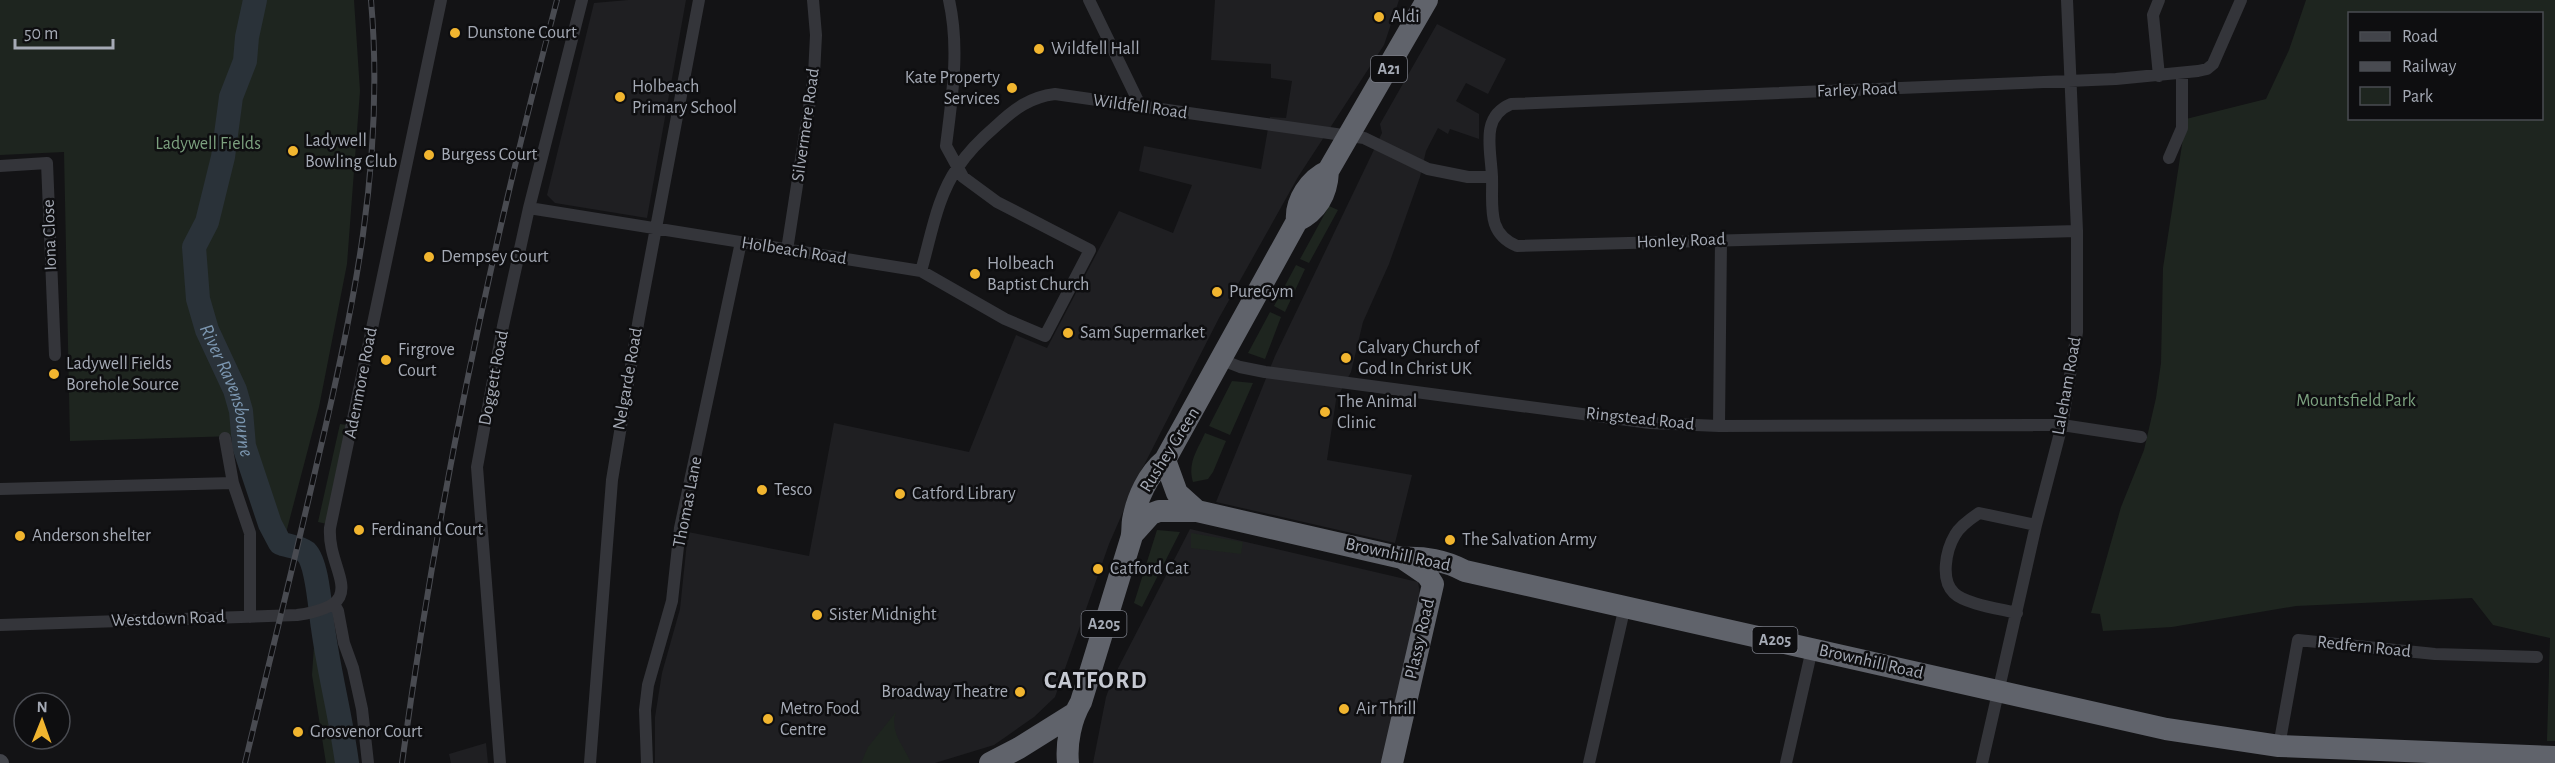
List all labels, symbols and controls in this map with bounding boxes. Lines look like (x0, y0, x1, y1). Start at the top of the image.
place label: Aldi (1391, 8, 1420, 26)
marker: Aldi (1372, 10, 1386, 24)
scale bar (15, 12, 112, 50)
legend (2348, 12, 2543, 120)
place label: Dunstone Court (467, 24, 577, 42)
text: 50 m (24, 25, 58, 43)
marker: Dunstone Court (448, 26, 462, 40)
text: Road (2402, 28, 2438, 46)
place label: Wildfell Hall (1051, 40, 1140, 58)
marker: Wildfell Hall (1032, 42, 1046, 56)
road number: A21 (1371, 56, 1407, 82)
text: Railway (2402, 58, 2457, 76)
street label: Silvermere Road (789, 67, 823, 183)
place label: Kate Property Services (905, 69, 1000, 108)
place label: Holbeach Primary School (632, 78, 737, 117)
street label: Farley Road (1816, 80, 1898, 100)
marker: Kate Property Services (1005, 81, 1019, 95)
text: Park (2402, 88, 2434, 106)
marker: Holbeach Primary School (613, 90, 627, 104)
street label: Wildfell Road (1092, 91, 1188, 123)
place label: Ladywell Bowling Club (305, 132, 397, 171)
park label: Ladywell Fields (155, 135, 261, 153)
marker: Ladywell Bowling Club (286, 144, 300, 158)
place label: Burgess Court (441, 146, 537, 164)
marker: Burgess Court (422, 148, 436, 162)
street label: Iona Close (40, 199, 60, 271)
street label: Honley Road (1636, 230, 1726, 252)
street label: Holbeach Road (740, 234, 848, 268)
place label: Dempsey Court (441, 248, 549, 266)
marker: Dempsey Court (422, 250, 436, 264)
place label: Holbeach Baptist Church (987, 255, 1089, 294)
marker: Holbeach Baptist Church (968, 267, 982, 281)
place label: PureGym (1229, 283, 1294, 301)
marker: PureGym (1210, 285, 1224, 299)
water label: River Ravensbourne (196, 321, 257, 460)
place label: Sam Supermarket (1080, 324, 1205, 342)
street label: Adenmore Road (341, 326, 381, 440)
street label: Nelgarde Road (610, 326, 646, 432)
marker: Sam Supermarket (1061, 326, 1075, 340)
street label: Doggett Road (476, 329, 512, 427)
street label: Laleham Road (2050, 336, 2084, 436)
place label: Calvary Church of God In Christ UK (1358, 339, 1481, 378)
place label: Firgrove Court (398, 341, 455, 380)
marker: Calvary Church of God In Christ UK (1339, 351, 1353, 365)
marker: Firgrove Court (379, 353, 393, 367)
place label: Ladywell Fields Borehole Source (66, 355, 179, 394)
marker: Ladywell Fields Borehole Source (47, 367, 61, 381)
park label: Mountsfield Park (2296, 392, 2417, 410)
place label: The Animal Clinic (1337, 393, 1417, 432)
street label: Ringstead Road (1585, 404, 1695, 434)
street label: Rushey Green (1137, 405, 1203, 495)
marker: The Animal Clinic (1318, 405, 1332, 419)
street label: Thomas Lane (670, 455, 706, 549)
place label: Tesco (774, 481, 813, 499)
marker: Tesco (755, 483, 769, 497)
place label: Catford Library (912, 485, 1016, 503)
marker: Catford Library (893, 487, 907, 501)
place label: Ferdinand Court (371, 521, 484, 539)
marker: Ferdinand Court (352, 523, 366, 537)
place label: Anderson shelter (32, 527, 151, 545)
marker: Anderson shelter (13, 529, 27, 543)
place label: The Salvation Army (1462, 531, 1597, 549)
marker: The Salvation Army (1443, 533, 1457, 547)
street label: Brownhill Road (1344, 535, 1452, 575)
place label: Catford Cat (1110, 560, 1189, 578)
marker: Catford Cat (1091, 562, 1105, 576)
street label: Plassy Road (1402, 597, 1438, 681)
place label: Sister Midnight (829, 606, 937, 624)
street label: Westdown Road (111, 608, 225, 630)
marker: Sister Midnight (810, 608, 824, 622)
road number: A205 (1082, 611, 1126, 637)
road number: A205 (1752, 627, 1798, 653)
street label: Redfern Road (2316, 633, 2412, 661)
street label: Brownhill Road (1817, 641, 1925, 683)
district label: CATFORD (1044, 669, 1148, 693)
place label: Broadway Theatre (881, 683, 1008, 701)
marker: Broadway Theatre (1013, 685, 1027, 699)
north arrow (12, 691, 72, 751)
text: N (37, 699, 48, 715)
place label: Metro Food Centre (780, 700, 860, 739)
place label: Air Thrill (1356, 700, 1416, 718)
marker: Air Thrill (1337, 702, 1351, 716)
marker: Metro Food Centre (761, 712, 775, 726)
place label: Grosvenor Court (310, 723, 423, 741)
marker: Grosvenor Court (291, 725, 305, 739)

